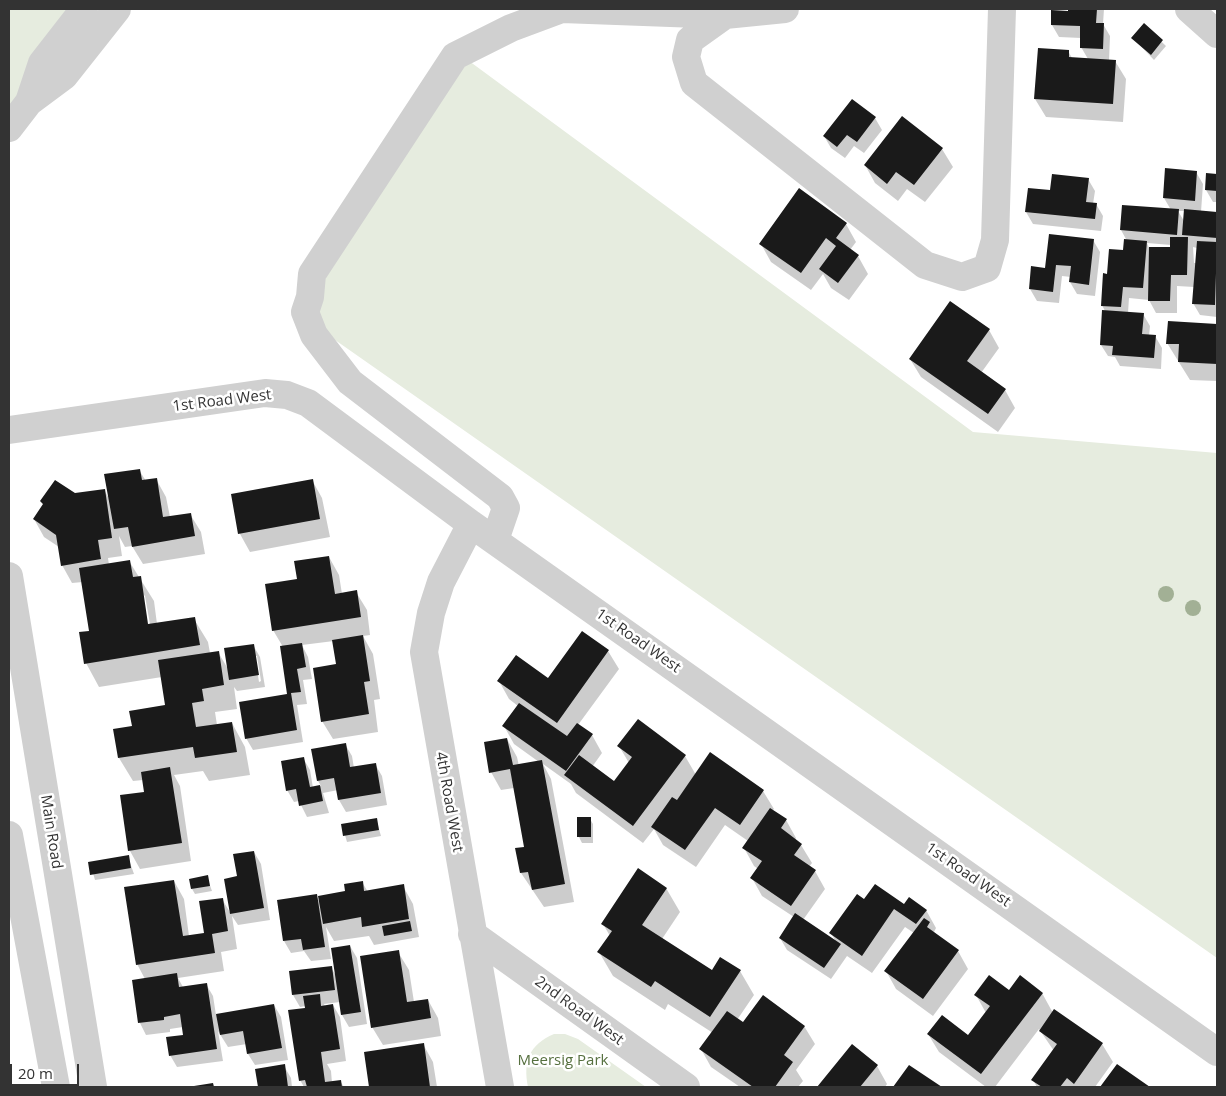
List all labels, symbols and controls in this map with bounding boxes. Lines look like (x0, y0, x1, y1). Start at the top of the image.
street label: 1st Road West (172, 386, 272, 416)
street label: 1st Road West (592, 605, 684, 677)
street label: 4th Road West (431, 750, 467, 854)
street label: Main Road (36, 794, 66, 870)
street label: 1st Road West (922, 839, 1014, 911)
street label: 2nd Road West (531, 973, 627, 1049)
park label: Meersig Park (518, 1052, 608, 1070)
scale bar (12, 1054, 81, 1086)
text: 20 m (18, 1063, 53, 1083)

